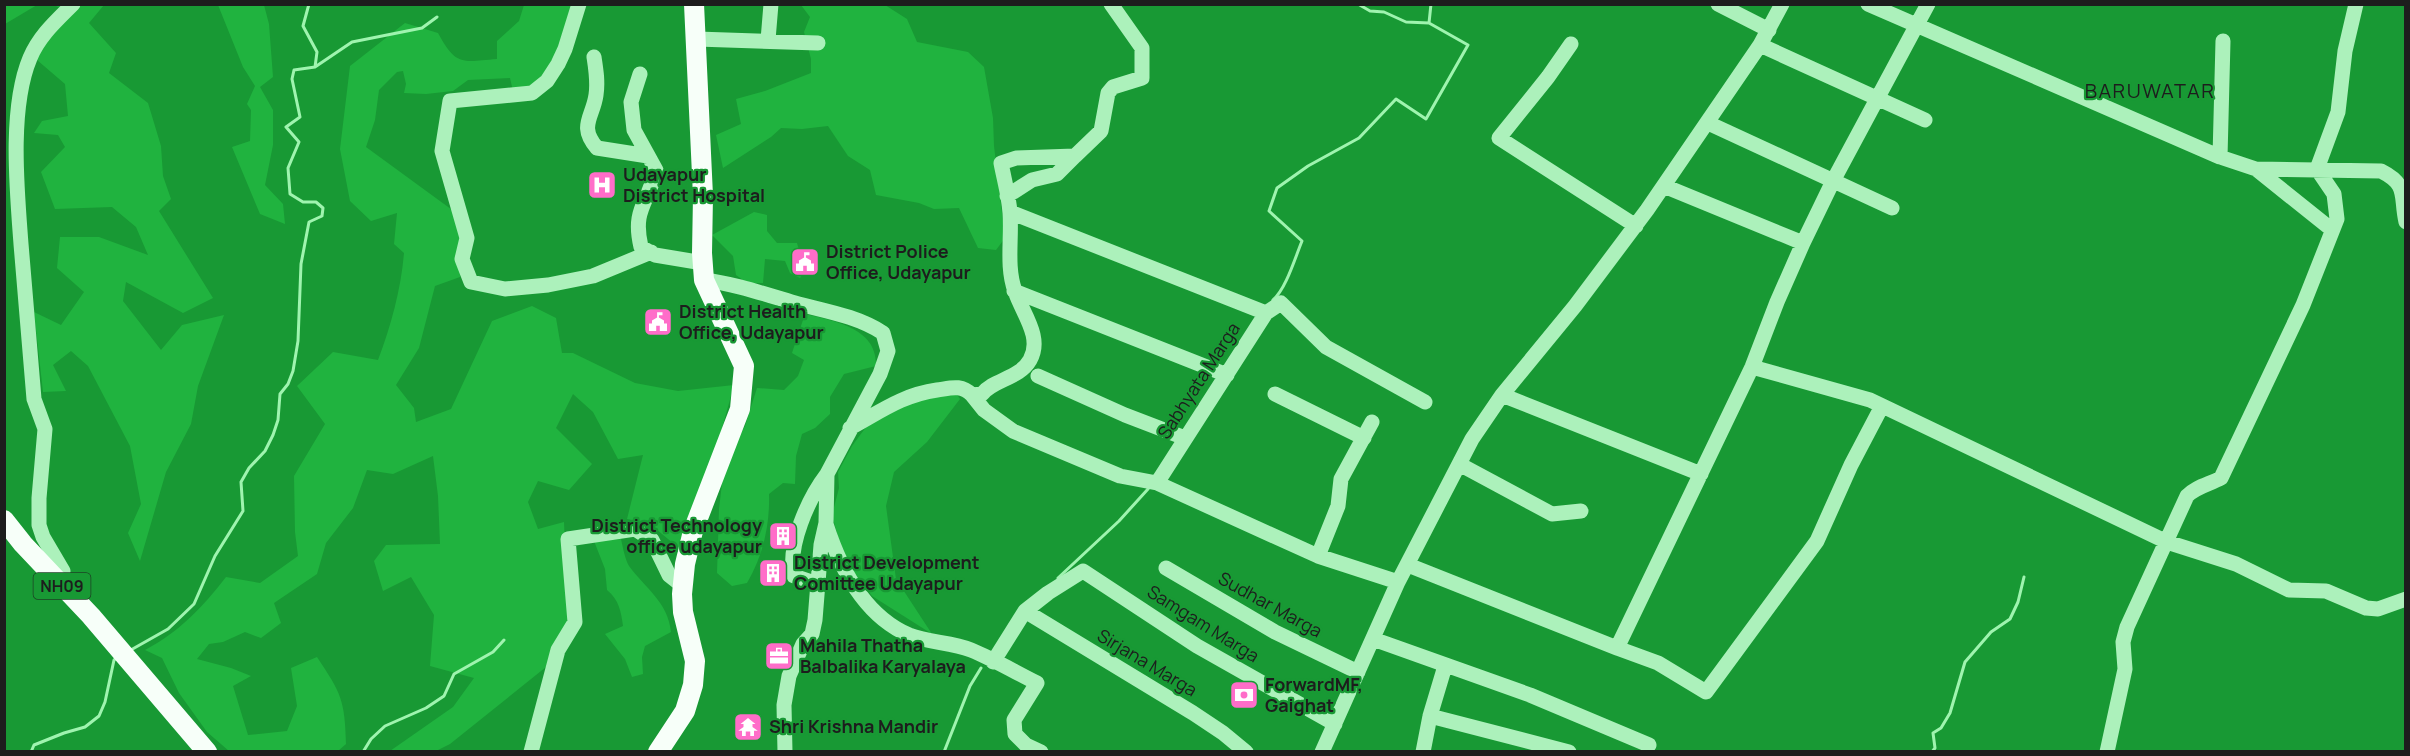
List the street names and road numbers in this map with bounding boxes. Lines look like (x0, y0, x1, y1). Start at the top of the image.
street label: Sabhyata Marga (1152, 318, 1245, 443)
street label: Sudhar Marga (1214, 566, 1327, 643)
road number: NH09 (34, 573, 90, 599)
street label: Samgam Marga (1143, 579, 1264, 667)
street label: Sirjana Marga (1093, 623, 1202, 701)

